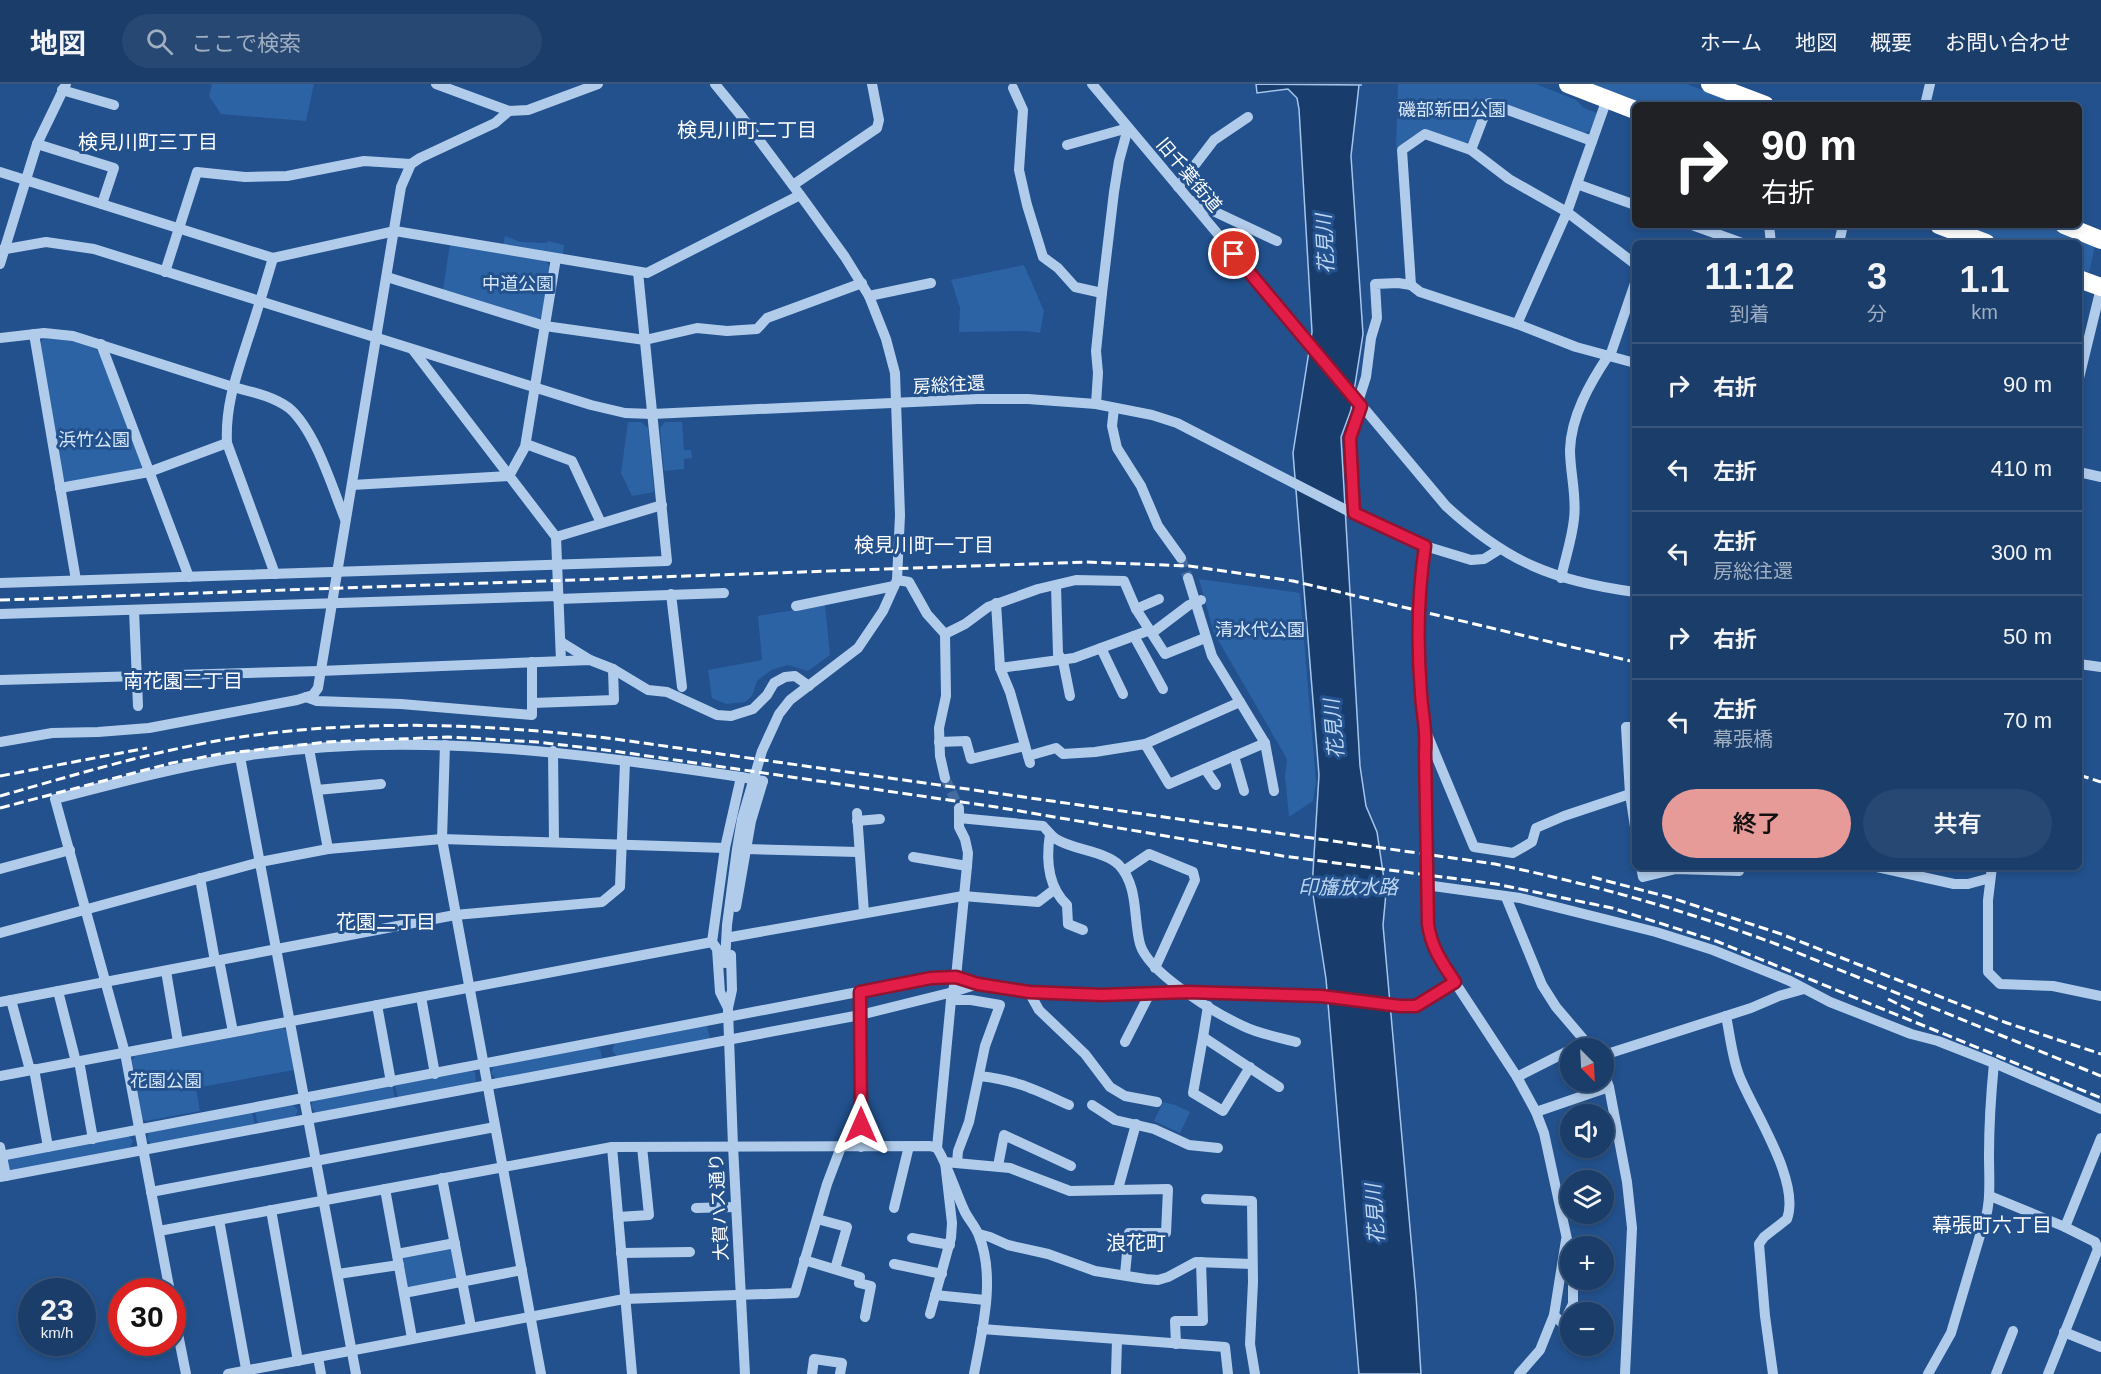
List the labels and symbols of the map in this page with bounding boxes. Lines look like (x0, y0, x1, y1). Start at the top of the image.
park label: 磯部新田公園 (1398, 100, 1506, 120)
district label: 検見川町二丁目 (677, 119, 817, 141)
district label: 検見川町三丁目 (78, 131, 218, 153)
street label: 旧千葉街道 (1152, 134, 1226, 216)
water label: 花見川 (1312, 211, 1338, 275)
pin (1208, 228, 1259, 279)
park label: 中道公園 (482, 274, 554, 294)
street label: 房総往還 (913, 373, 985, 397)
park label: 浜竹公園 (58, 430, 130, 450)
district label: 検見川町一丁目 (854, 534, 994, 556)
park label: 清水代公園 (1215, 620, 1305, 640)
district label: 南花園二丁目 (123, 670, 243, 692)
water label: 花見川 (1320, 696, 1348, 760)
water label: 印旛放水路 (1298, 876, 1400, 898)
district label: 花園二丁目 (336, 911, 436, 933)
north arrow (1560, 1038, 1614, 1092)
park label: 花園公園 (130, 1071, 202, 1091)
position arrow (829, 1093, 893, 1157)
street label: 大賀ハス通り (706, 1153, 732, 1261)
water label: 花見川 (1362, 1181, 1388, 1245)
district label: 幕張町六丁目 (1932, 1214, 2052, 1236)
district label: 浪花町 (1106, 1232, 1166, 1254)
speed limit sign: 30 (108, 1278, 186, 1356)

